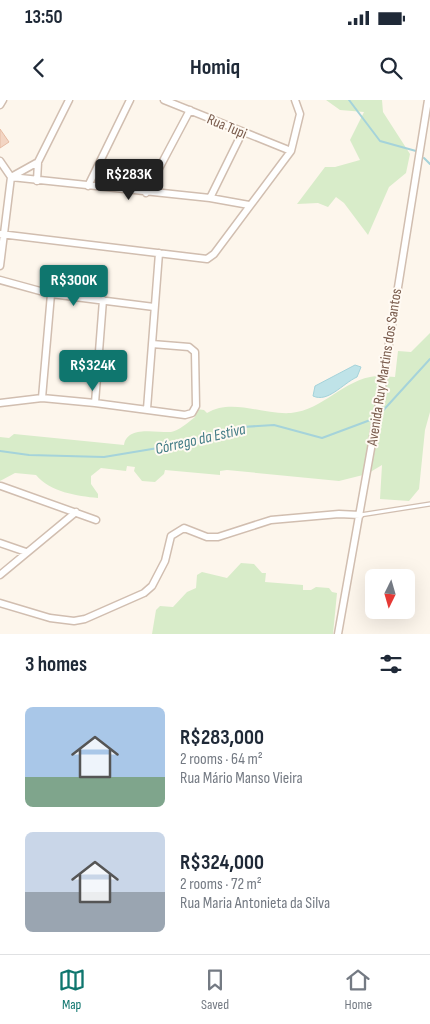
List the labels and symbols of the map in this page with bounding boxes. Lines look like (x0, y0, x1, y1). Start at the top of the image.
street label: Rua Tupi (204, 110, 250, 143)
pin: R$283K (88, 158, 170, 201)
pin: R$300K (33, 264, 115, 307)
street label: Avenida Ruy Martins dos Santos (363, 287, 406, 448)
pin: R$324K (52, 350, 134, 392)
water label: Córrego da Estiva (153, 420, 248, 459)
north arrow (365, 569, 415, 619)

